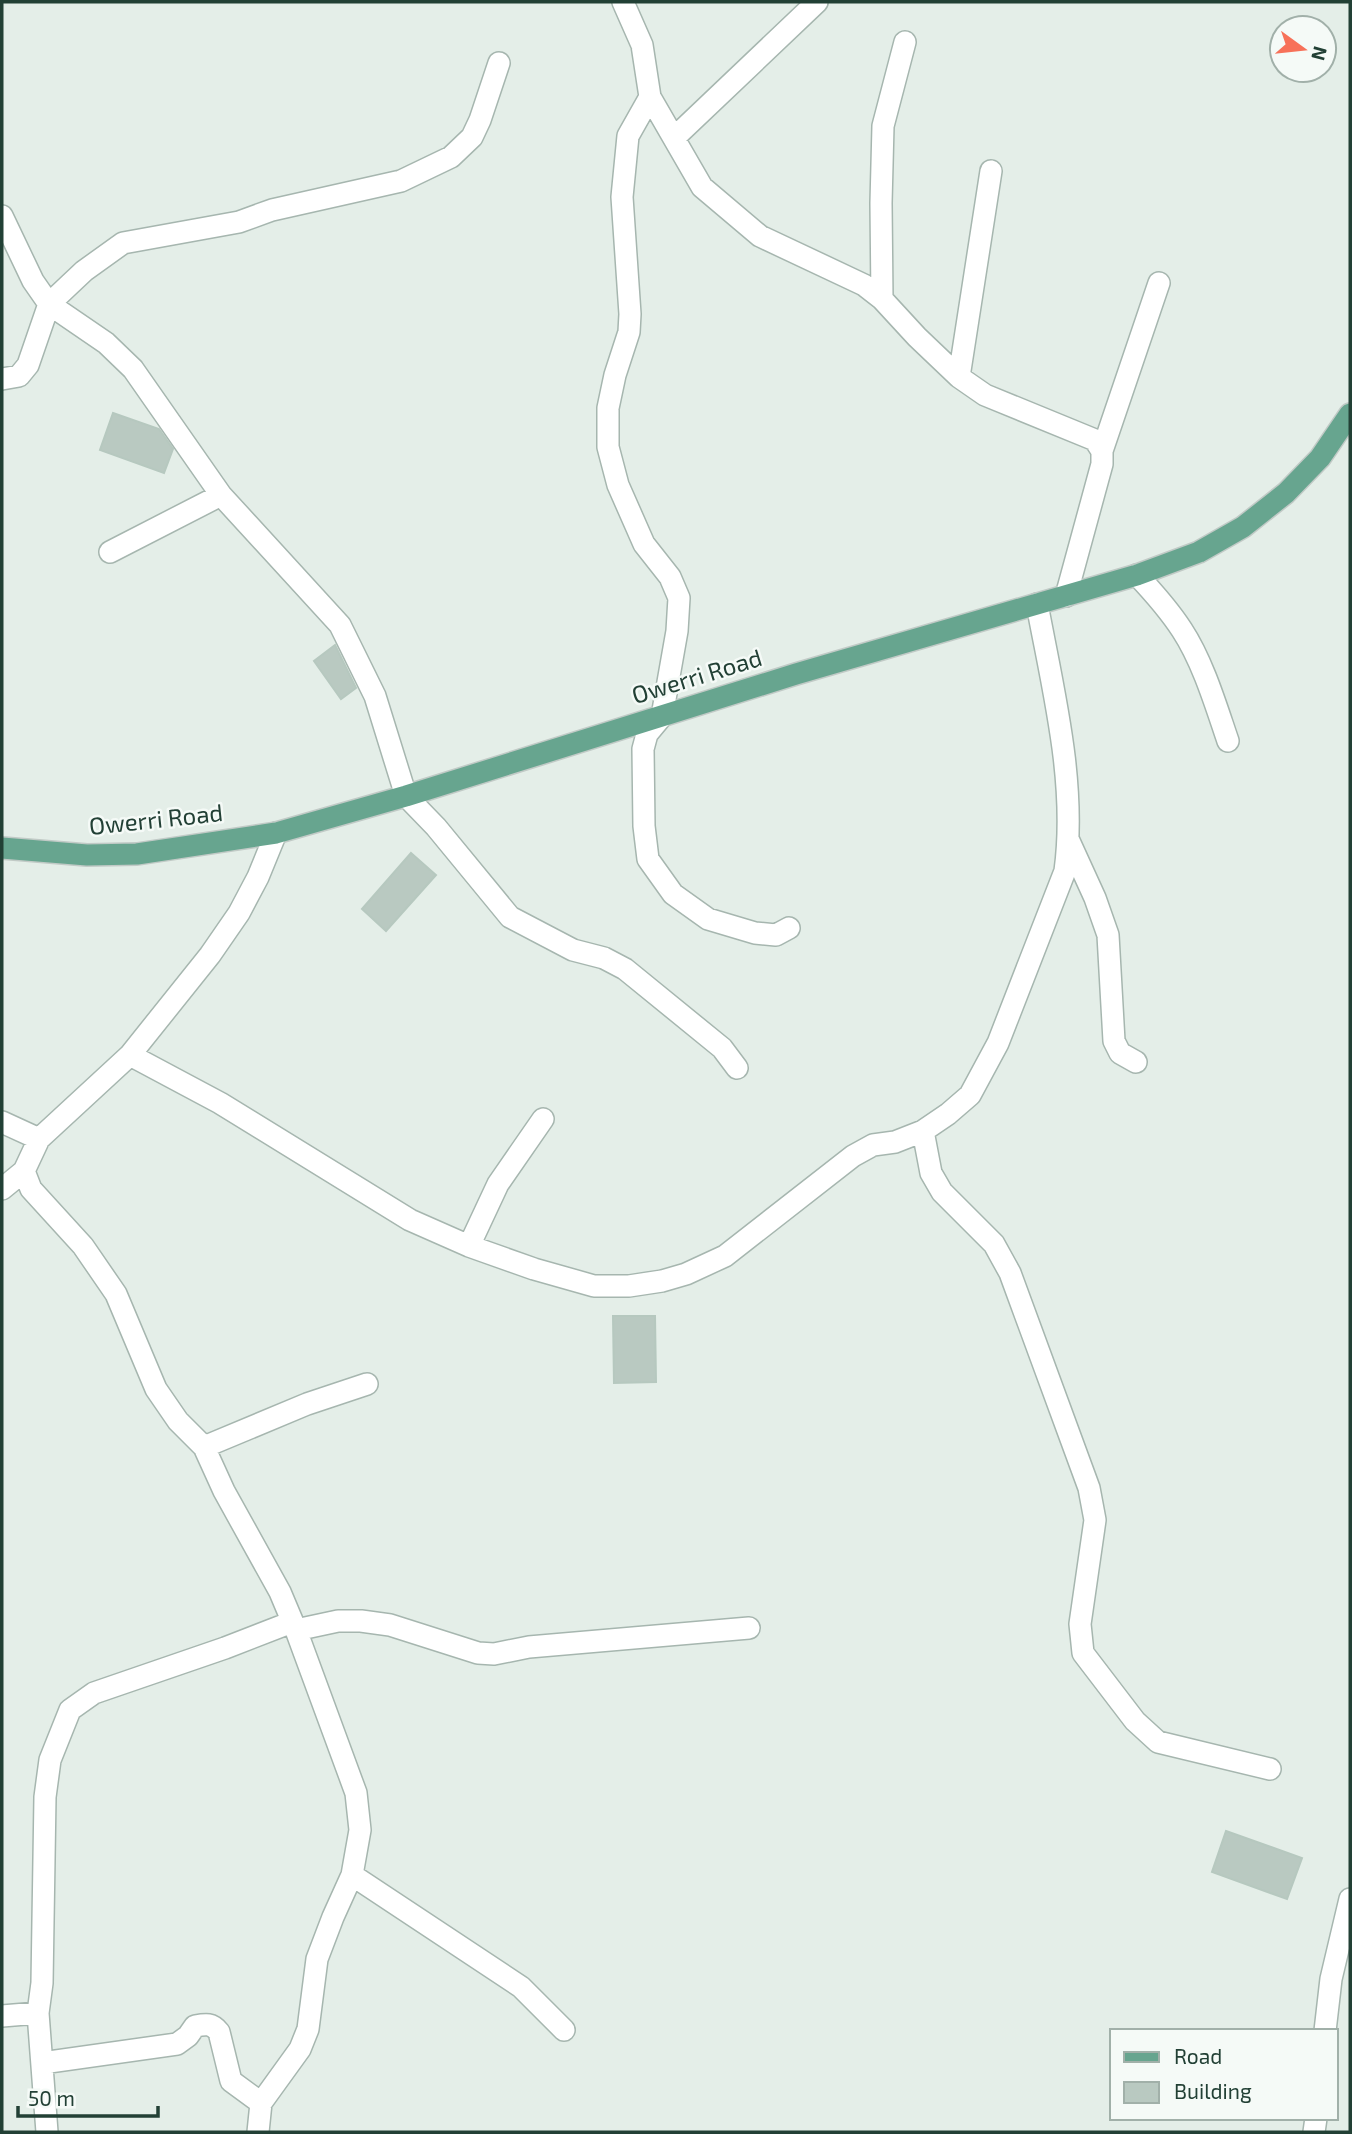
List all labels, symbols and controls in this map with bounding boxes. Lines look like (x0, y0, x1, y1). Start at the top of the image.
north arrow (1268, 14, 1338, 84)
text: N (1307, 44, 1333, 63)
street label: Owerri Road (628, 642, 765, 709)
street label: Owerri Road (87, 797, 224, 840)
legend (1110, 2029, 1338, 2120)
text: Road (1174, 2043, 1222, 2068)
scale bar (18, 2074, 158, 2118)
text: Building (1174, 2078, 1252, 2103)
text: 50 m (28, 2085, 75, 2110)

